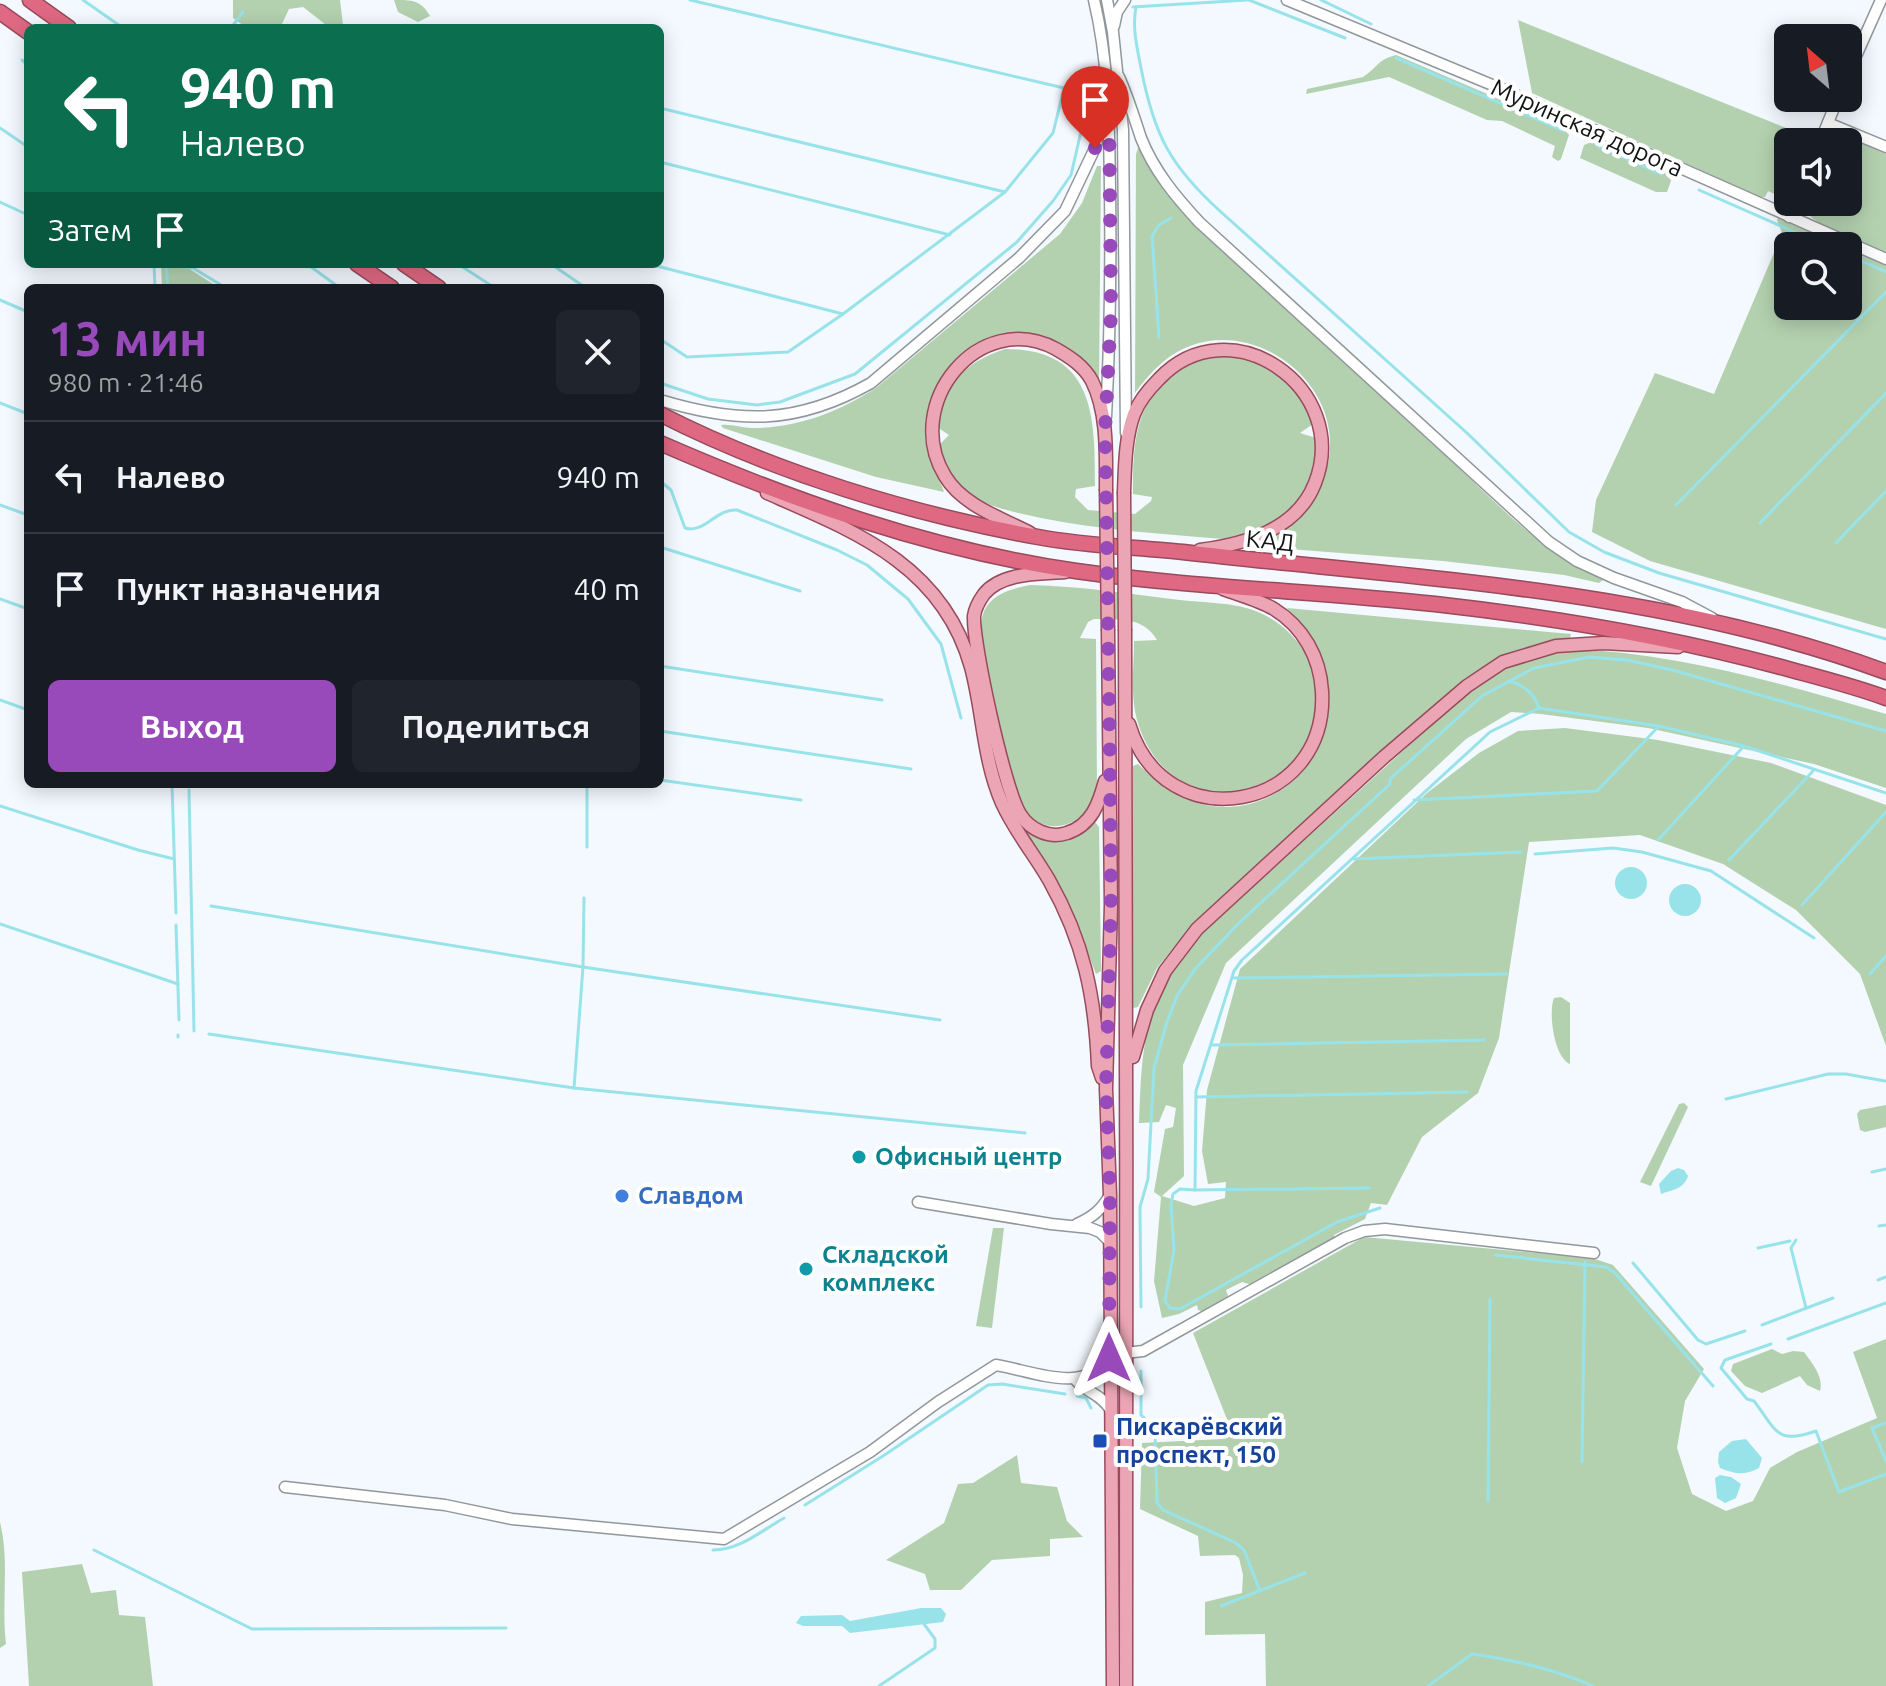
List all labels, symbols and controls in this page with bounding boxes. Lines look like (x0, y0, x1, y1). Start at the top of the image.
north arrow (1774, 24, 1862, 112)
map controls (1774, 24, 1862, 320)
icon: left (48, 56, 152, 160)
text: 940 m (180, 56, 336, 119)
pin (1061, 66, 1129, 148)
street label: Муринская дорога (1487, 73, 1687, 182)
icon: arrive (1073, 78, 1117, 122)
text: Налево (180, 122, 305, 163)
button: sound (1774, 128, 1862, 216)
icon: arrive (148, 208, 192, 252)
text: Затем (48, 213, 132, 247)
button: search (1774, 232, 1862, 320)
button: close (556, 310, 640, 394)
text: 13 мин (48, 311, 207, 365)
text: 980 m · 21:46 (48, 368, 204, 397)
icon: left (48, 455, 92, 499)
text: Налево (116, 460, 226, 494)
text: 940 m (556, 460, 640, 494)
street label: КАД (1245, 525, 1295, 556)
icon: arrive (48, 567, 92, 611)
text: Пункт назначения (116, 572, 381, 606)
text: 40 m (573, 572, 640, 606)
button: Выход (48, 680, 336, 772)
button: Поделиться (352, 680, 640, 772)
place label: Офисный центр (875, 1143, 1062, 1170)
marker: Офисный центр (850, 1148, 868, 1166)
place label: Славдом (638, 1182, 744, 1209)
marker: Славдом (613, 1187, 631, 1205)
place label: Складской комплекс (822, 1241, 949, 1296)
marker: Складской комплекс (797, 1260, 815, 1278)
position arrow (1067, 1316, 1151, 1400)
place label: Пискарёвский проспект, 150 (1116, 1413, 1283, 1468)
marker: Пискарёвский проспект, 150 (1091, 1432, 1109, 1450)

